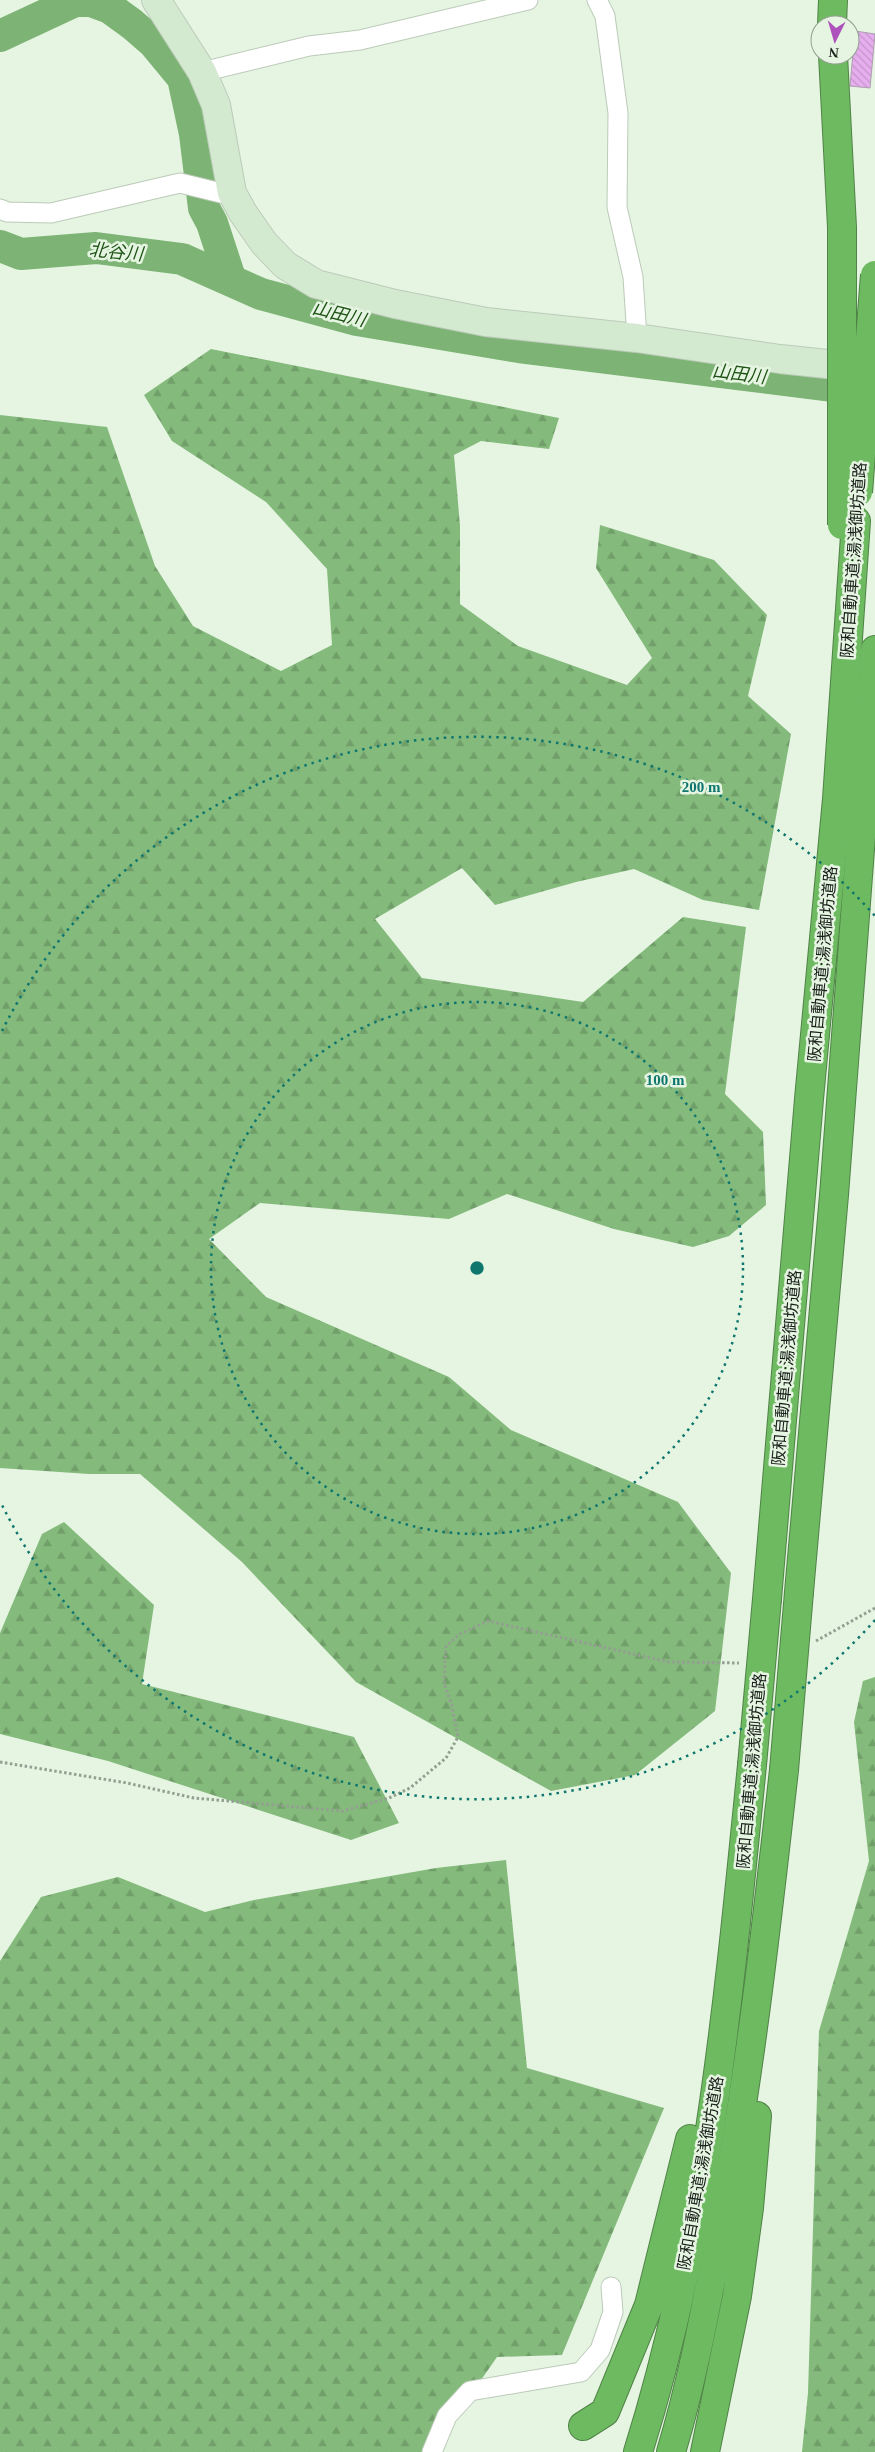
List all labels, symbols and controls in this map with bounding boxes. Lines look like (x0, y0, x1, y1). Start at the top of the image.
north arrow (810, 15, 860, 65)
text: N (828, 45, 840, 60)
water label: 北谷川 (88, 240, 146, 264)
water label: 山田川 (310, 298, 370, 331)
water label: 山田川 (711, 361, 769, 387)
street label: 阪和自動車道;湯浅御坊道路 (838, 461, 869, 659)
text: 200 m (682, 779, 721, 795)
street label: 阪和自動車道;湯浅御坊道路 (805, 865, 840, 1063)
text: 100 m (646, 1072, 685, 1088)
centre of rings (468, 1259, 486, 1277)
street label: 阪和自動車道;湯浅御坊道路 (769, 1269, 804, 1467)
street label: 阪和自動車道;湯浅御坊道路 (734, 1672, 769, 1870)
street label: 阪和自動車道;湯浅御坊道路 (675, 2075, 726, 2271)

